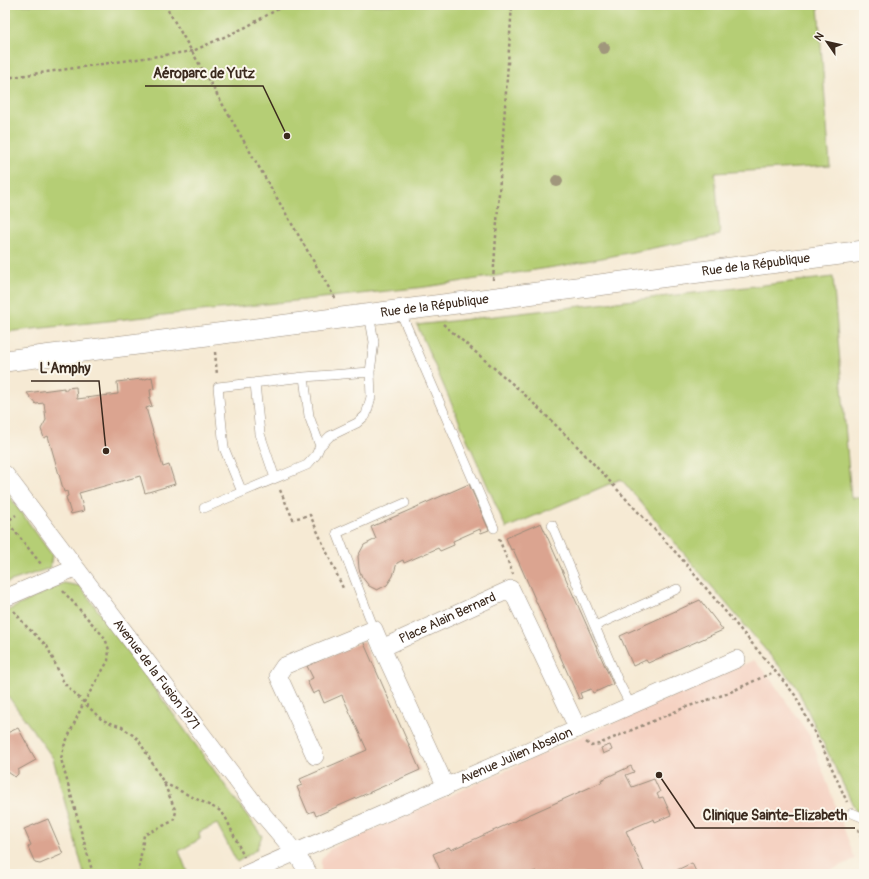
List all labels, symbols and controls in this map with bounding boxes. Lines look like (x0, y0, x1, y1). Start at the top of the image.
north arrow (807, 22, 847, 62)
text: N (812, 30, 827, 43)
callout: Aéroparc de Yutz (145, 60, 263, 86)
text: Aéroparc de Yutz (153, 65, 256, 82)
street label: Rue de la République (701, 250, 812, 280)
street label: Rue de la République (379, 291, 490, 321)
callout: L'Amphy (31, 355, 99, 381)
text: L'Amphy (39, 360, 91, 377)
street label: Place Alain Bernard (396, 589, 498, 647)
street label: Avenue de la Fusion 1971 (110, 616, 203, 732)
street label: Avenue Julien Absalon (457, 724, 575, 787)
callout: Clinique Sainte-Elizabeth (695, 802, 855, 828)
text: Clinique Sainte-Elizabeth (703, 807, 848, 824)

